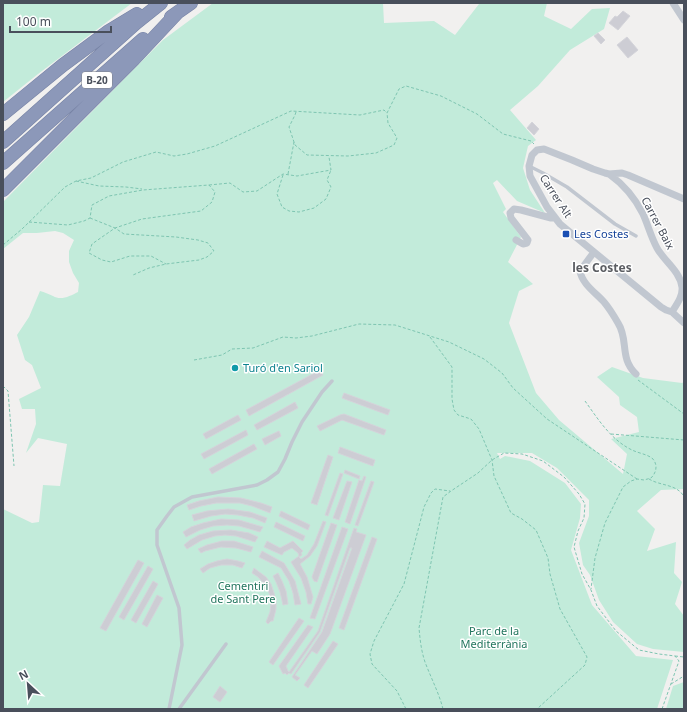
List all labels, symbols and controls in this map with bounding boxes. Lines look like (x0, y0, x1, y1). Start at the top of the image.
scale bar (10, 8, 111, 34)
text: 100 m (16, 13, 51, 30)
road number: B-20 (82, 72, 112, 88)
street label: Carrer Alt (537, 171, 576, 221)
street label: Carrer Baix (638, 194, 679, 252)
place label: Les Costes (574, 226, 628, 241)
marker: Les Costes (561, 229, 571, 239)
district label: les Costes (572, 259, 632, 276)
place label: Turó d'en Sariol (243, 360, 323, 375)
marker: Turó d'en Sariol (230, 363, 240, 373)
park label: Cementiri de Sant Pere (210, 578, 276, 606)
park label: Parc de la Mediterrània (461, 623, 527, 651)
north arrow (8, 664, 48, 704)
text: N (16, 666, 31, 683)

